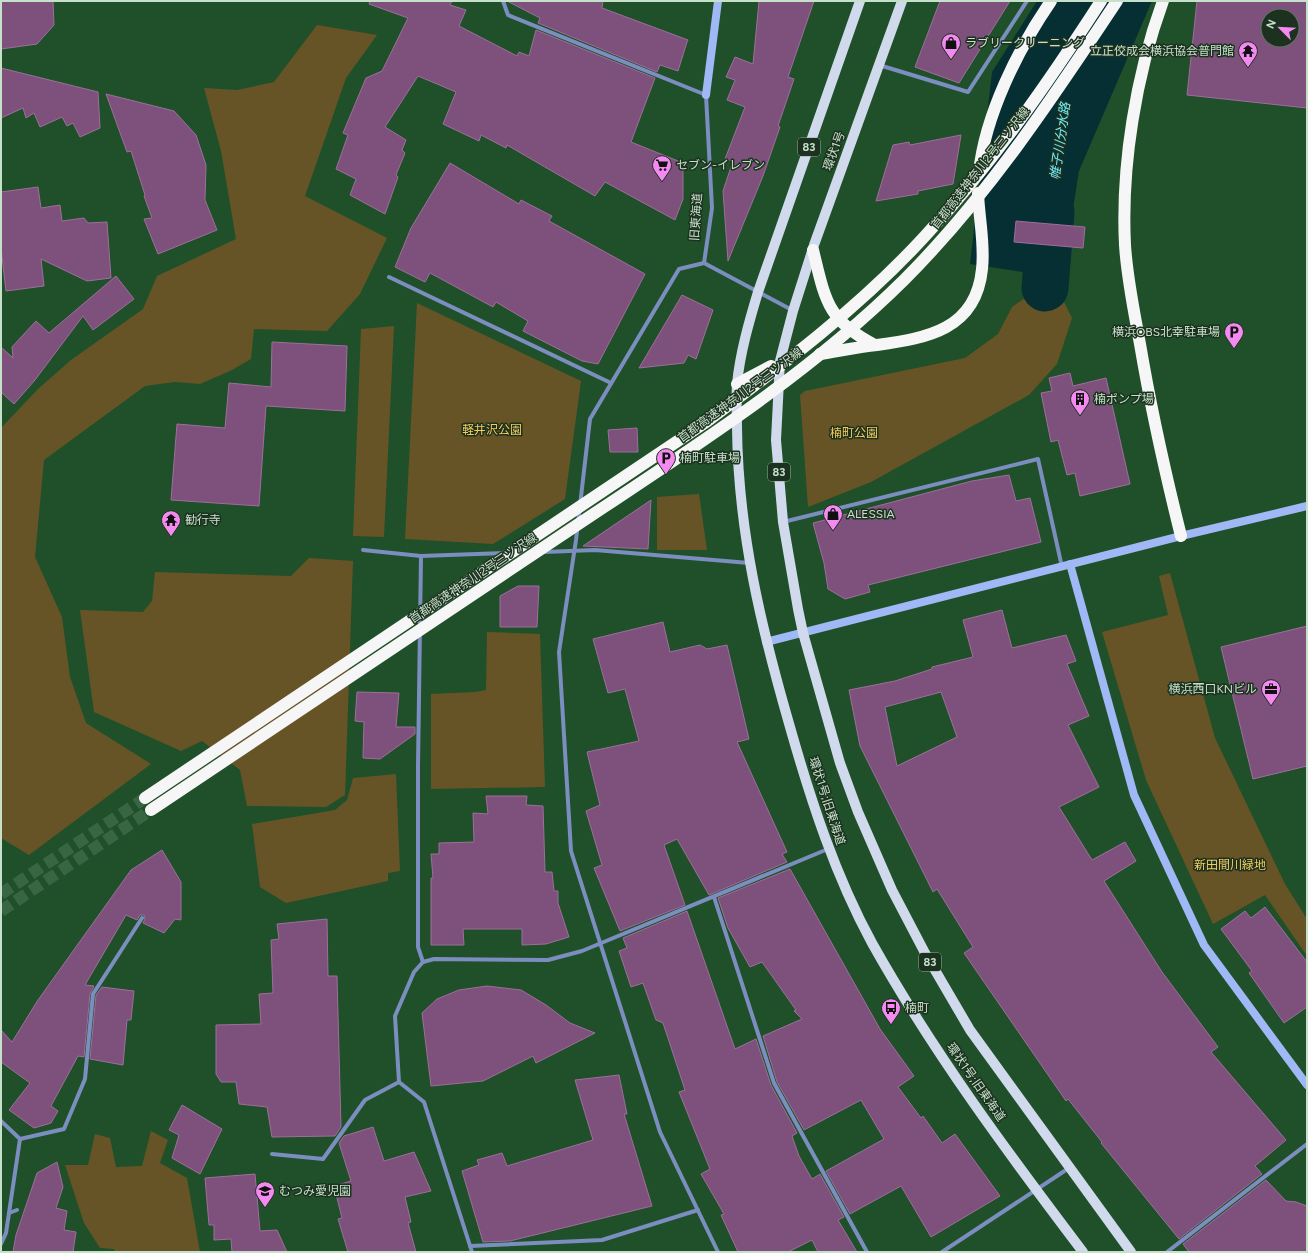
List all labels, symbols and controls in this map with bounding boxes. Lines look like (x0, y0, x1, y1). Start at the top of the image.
north arrow (1260, 8, 1300, 48)
text: N (1264, 18, 1279, 31)
shop icon: ラブリークリーニング (940, 32, 962, 60)
place label: ラブリークリーニング (965, 36, 1085, 50)
temple icon: 立正佼成会横浜協会普門館 (1237, 40, 1259, 68)
place label: 立正佼成会横浜協会普門館 (1090, 44, 1234, 58)
water label: 帷子川分水路 (1047, 100, 1073, 181)
street label: 首都高速神奈川2号三ツ沢線 (928, 104, 1032, 232)
street label: 環状1号 (820, 129, 848, 173)
road number: 83 (798, 138, 820, 156)
supermarket icon: セブン-イレブン (651, 154, 673, 182)
place label: セブン-イレブン (676, 158, 765, 172)
street label: 旧東海道 (687, 193, 705, 241)
parking icon: 横浜OBS北幸駐車場 (1223, 321, 1245, 349)
place label: 横浜OBS北幸駐車場 (1112, 325, 1220, 339)
street label: 首都高速神奈川2号三ツ沢線 (675, 345, 805, 445)
building icon: 楠ポンプ場 (1069, 388, 1091, 416)
place label: 楠ポンプ場 (1094, 392, 1154, 406)
park label: 軽井沢公園 (462, 423, 522, 437)
park label: 楠町公園 (830, 426, 878, 440)
parking icon: 楠町駐車場 (655, 447, 677, 475)
place label: 楠町駐車場 (680, 451, 740, 465)
road number: 83 (768, 463, 790, 481)
shop icon: ALESSIA (822, 503, 844, 531)
place label: ALESSIA (847, 507, 895, 521)
temple icon: 勧行寺 (160, 509, 182, 537)
place label: 勧行寺 (185, 513, 221, 527)
street label: 首都高速神奈川2号三ツ沢線 (407, 530, 539, 626)
office icon: 横浜西口KNビル (1260, 678, 1282, 706)
place label: 横浜西口KNビル (1168, 682, 1257, 696)
street label: 環状1号;旧東海道 (806, 755, 848, 847)
park label: 新田間川緑地 (1194, 858, 1266, 872)
road number: 83 (919, 953, 941, 971)
bus stop icon: 楠町 (880, 997, 902, 1025)
place label: 楠町 (905, 1001, 929, 1015)
street label: 環状1号;旧東海道 (944, 1040, 1008, 1124)
school or university icon: むつみ愛児園 (254, 1180, 276, 1208)
place label: むつみ愛児園 (279, 1184, 351, 1198)

